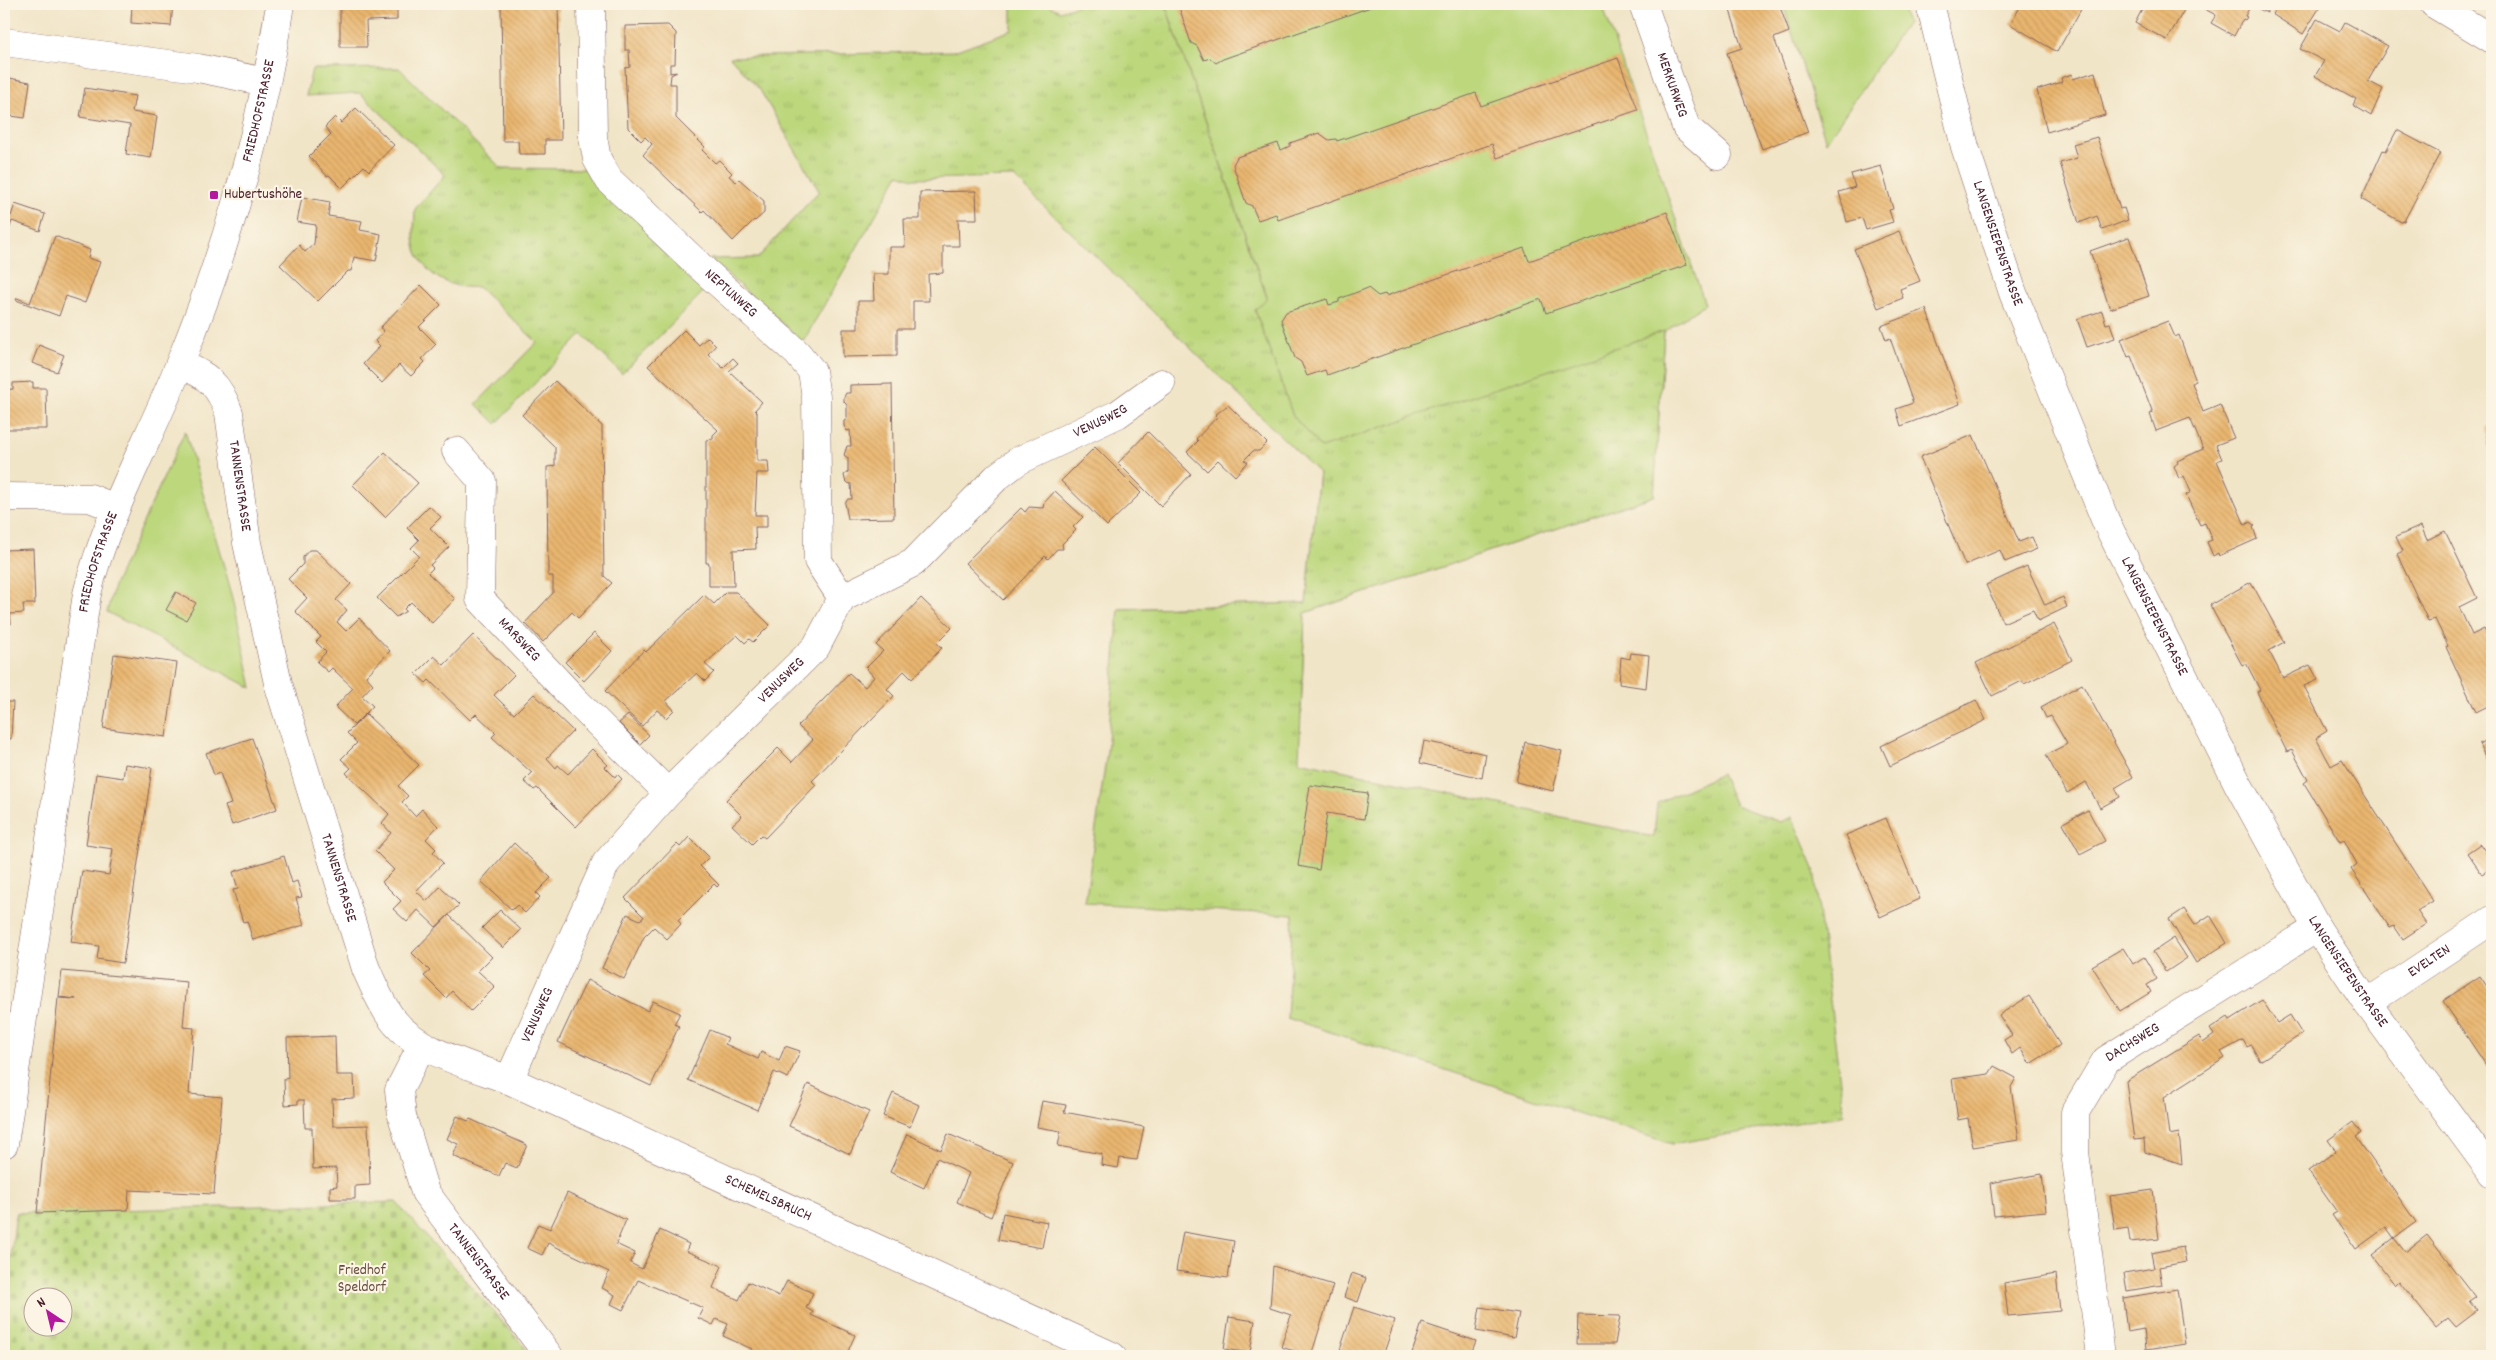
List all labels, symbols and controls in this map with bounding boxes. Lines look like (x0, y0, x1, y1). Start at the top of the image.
street label: MERKURWEG (1650, 50, 1693, 121)
street label: FRIEDHOFSTRASSE (237, 58, 281, 165)
street label: LANGENSIEPENSTRASSE (1966, 178, 2028, 310)
place label: Hubertushöhe (224, 184, 303, 206)
marker: Hubertushöhe (208, 189, 220, 201)
street label: NEPTUNWEG (699, 264, 762, 323)
street label: VENUSWEG (1070, 399, 1133, 444)
street label: TANNENSTRASSE (222, 439, 256, 533)
street label: FRIEDHOFSTRASSE (73, 508, 125, 614)
street label: LANGENSIEPENSTRASSE (2114, 553, 2193, 680)
street label: MARSWEG (492, 613, 545, 667)
street label: VENUSWEG (753, 652, 810, 709)
street label: TANNENSTRASSE (314, 831, 362, 925)
street label: LANGENSIEPENSTRASSE (2302, 912, 2393, 1033)
street label: EVELTEN (2404, 939, 2455, 984)
street label: VENUSWEG (516, 984, 560, 1046)
street label: DACHSWEG (2101, 1018, 2165, 1069)
street label: SCHEMELSBRUCH (721, 1169, 815, 1228)
street label: TANNENSTRASSE (442, 1219, 514, 1305)
park label: Friedhof Speldorf (338, 1260, 387, 1299)
north arrow (22, 1288, 72, 1338)
text: N (33, 1293, 50, 1313)

